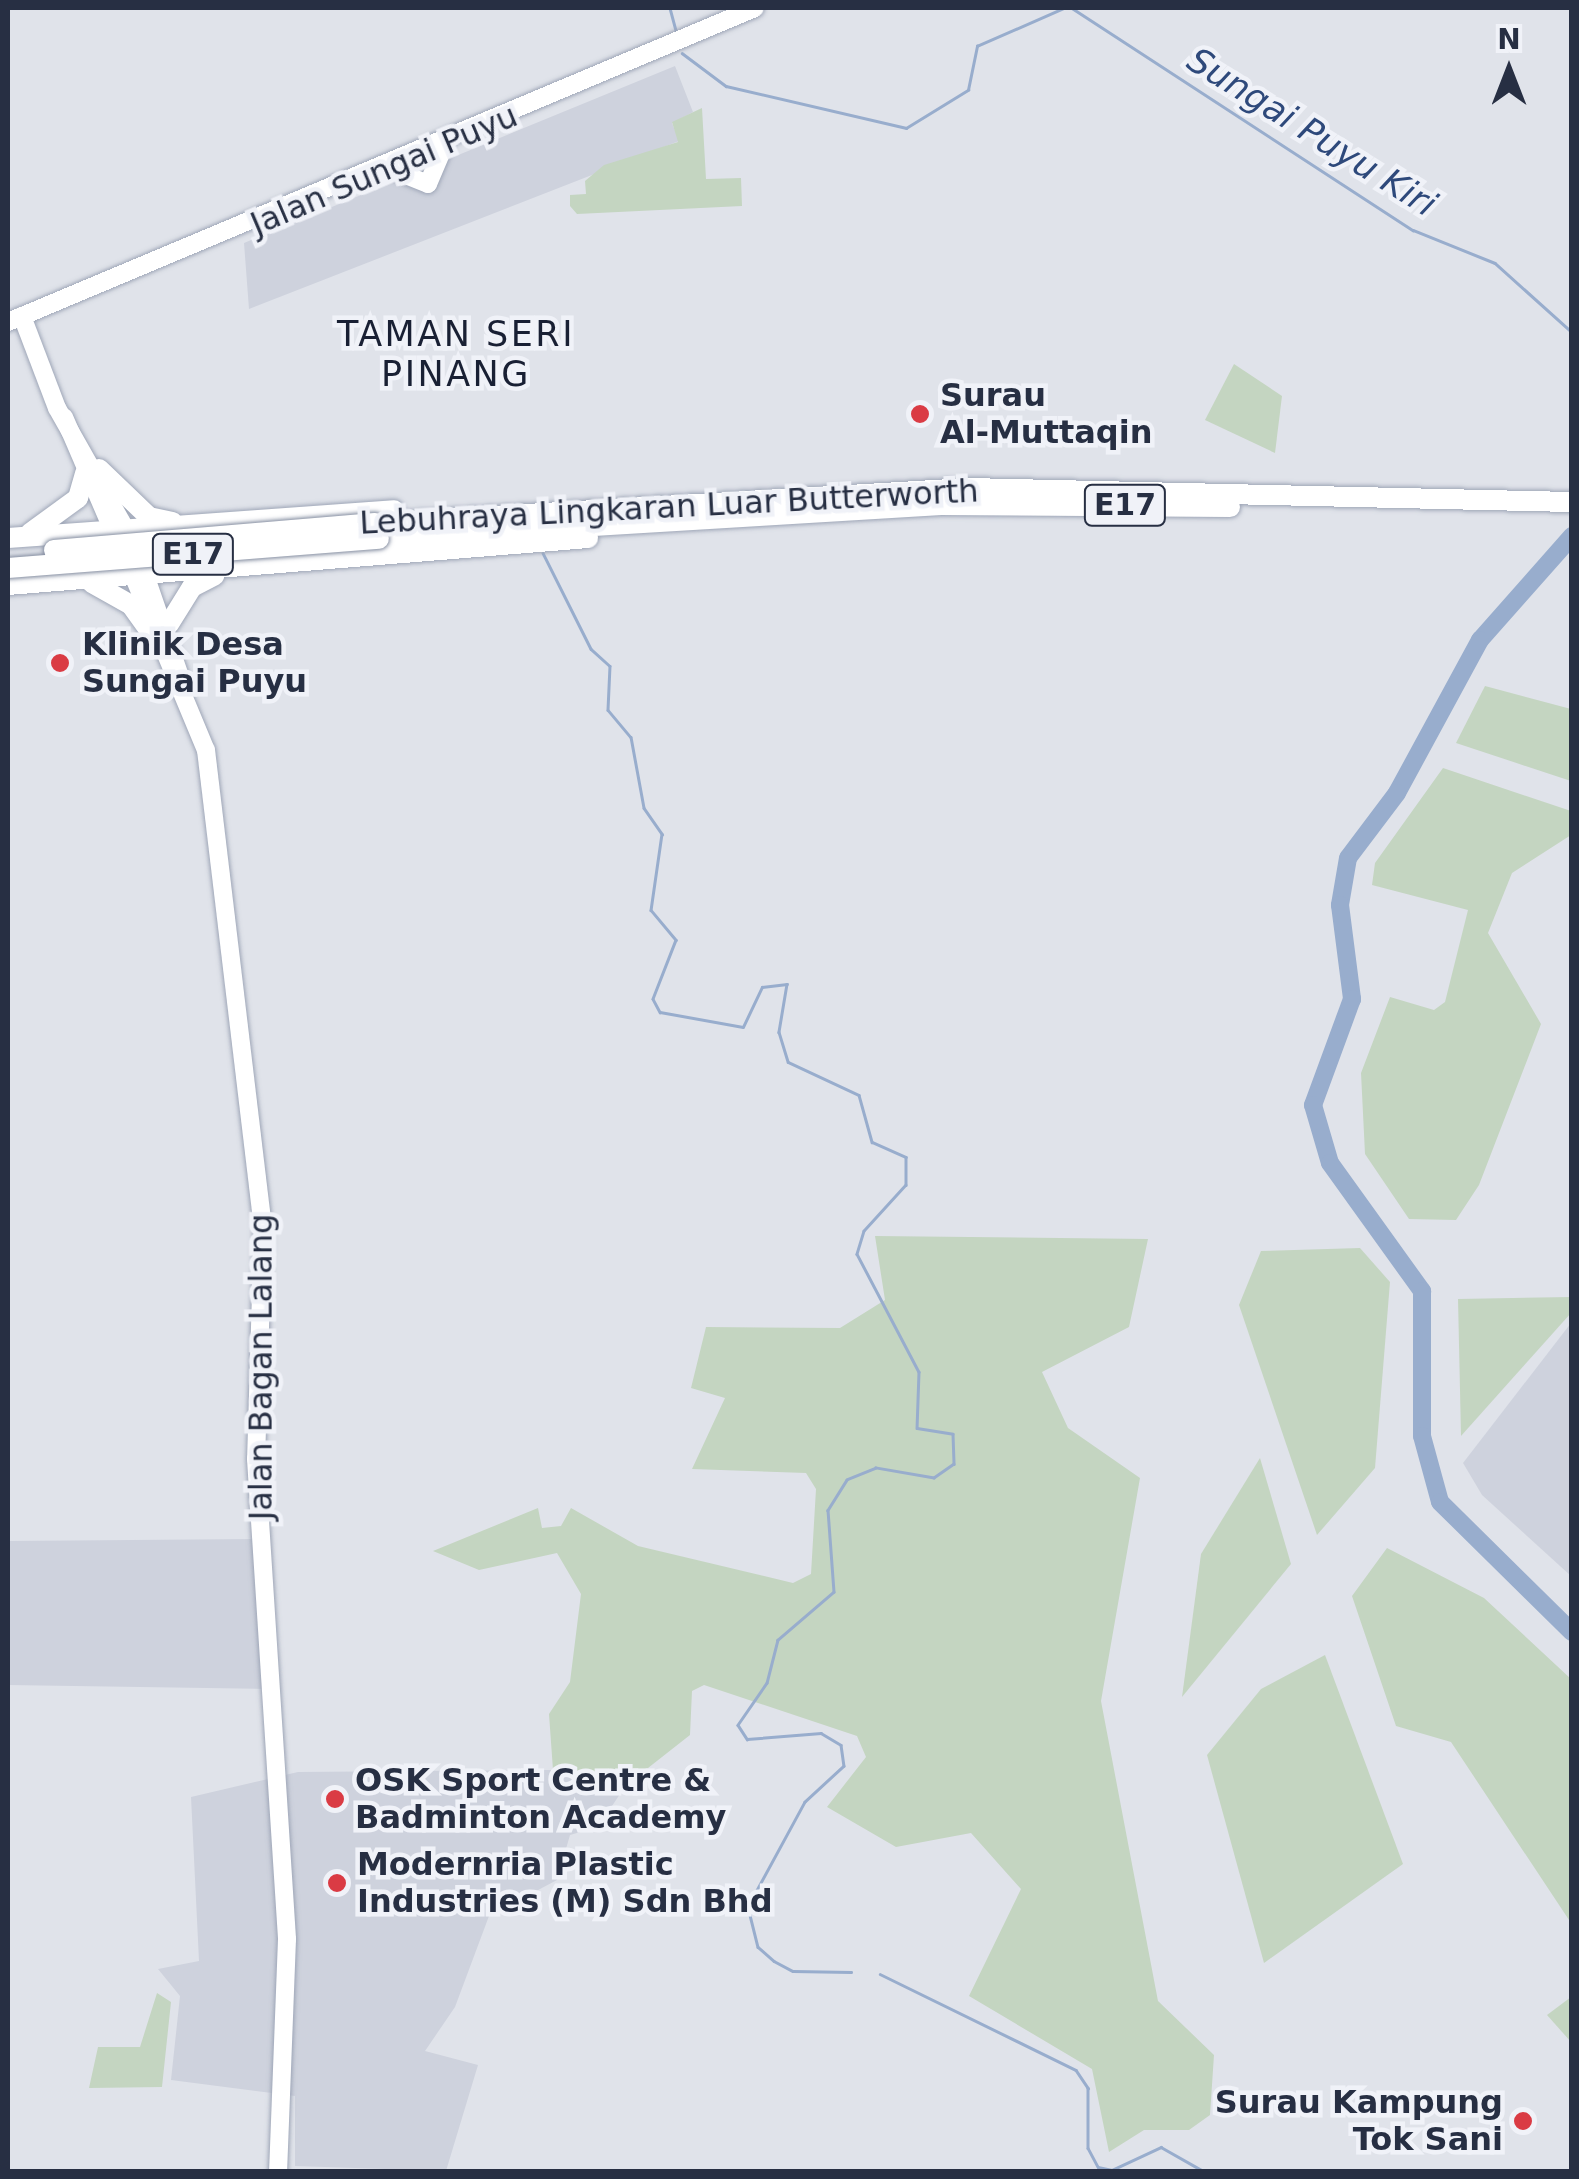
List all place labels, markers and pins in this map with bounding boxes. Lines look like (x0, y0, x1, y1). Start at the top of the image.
place label: Surau Al-Muttaqin (940, 377, 1152, 452)
marker: Surau Al-Muttaqin (909, 403, 931, 425)
place label: Klinik Desa Sungai Puyu (82, 626, 307, 701)
marker: Klinik Desa Sungai Puyu (47, 650, 73, 676)
place label: OSK Sport Centre & Badminton Academy (355, 1762, 726, 1837)
marker: OSK Sport Centre & Badminton Academy (324, 1788, 346, 1810)
place label: Modernria Plastic Industries (M) Sdn Bhd (357, 1846, 773, 1921)
marker: Modernria Plastic Industries (M) Sdn Bhd (326, 1872, 348, 1894)
place label: Surau Kampung Tok Sani (1215, 2084, 1503, 2159)
marker: Surau Kampung Tok Sani (1512, 2110, 1534, 2132)

